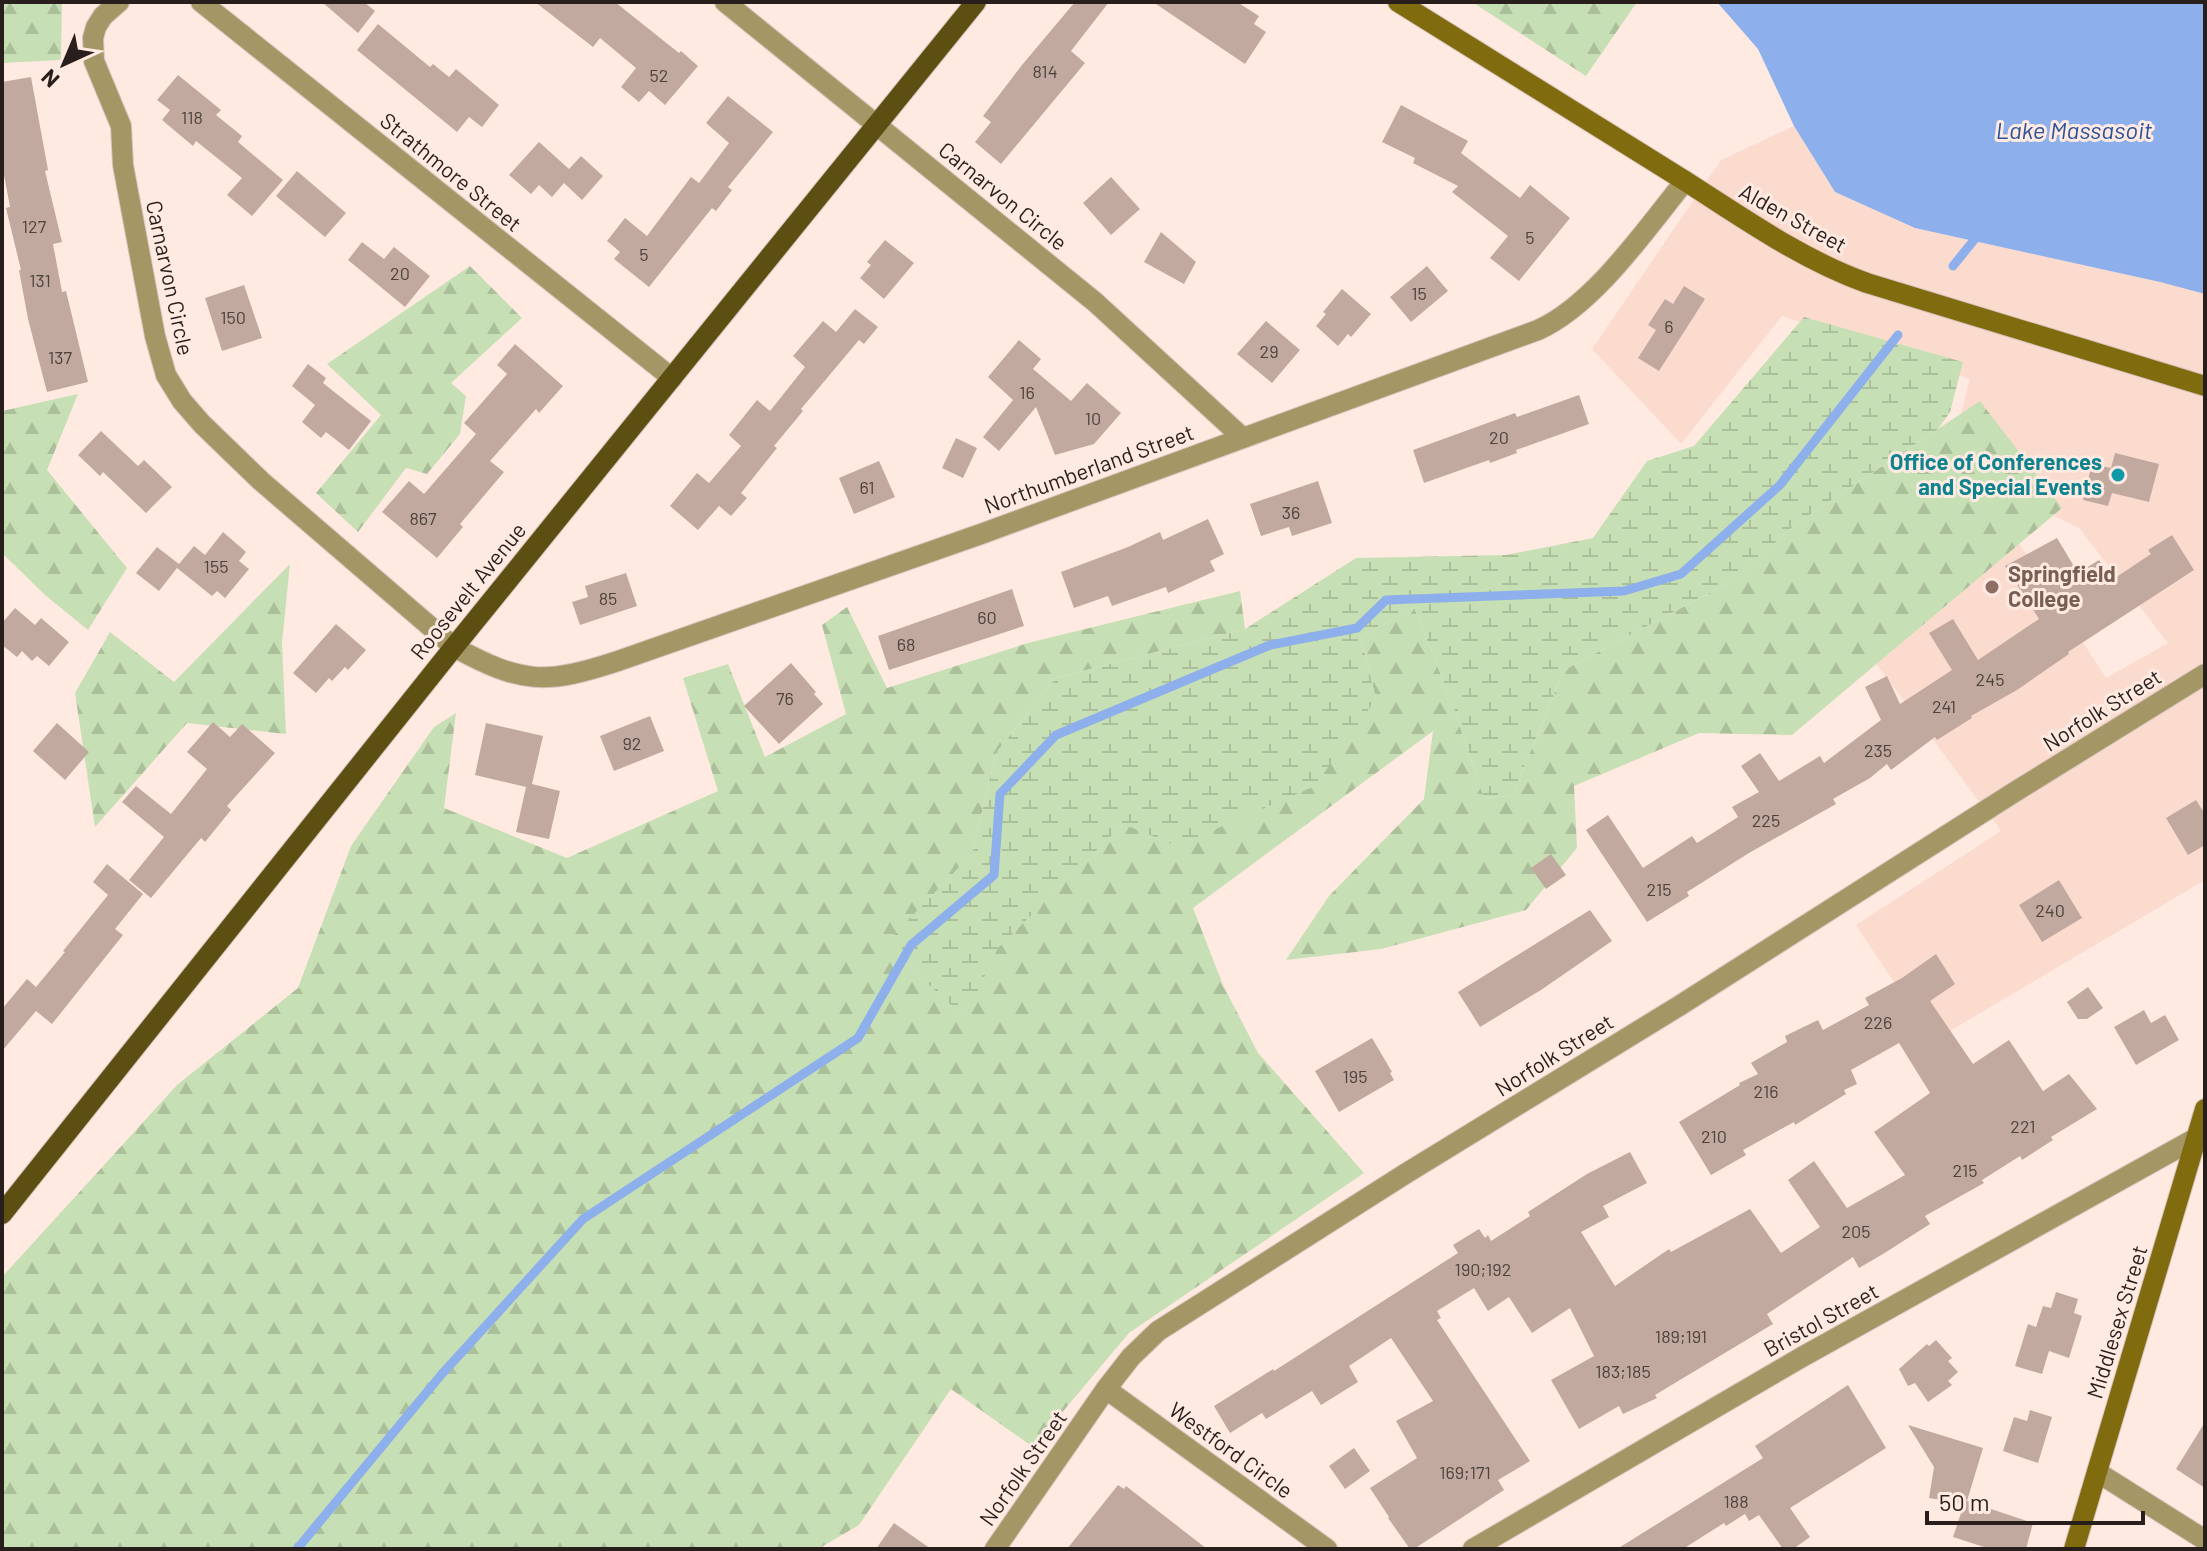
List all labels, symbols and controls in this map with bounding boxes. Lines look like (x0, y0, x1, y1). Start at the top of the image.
north arrow (24, 24, 104, 104)
house number: 814 (1032, 60, 1058, 82)
house number: 52 (650, 64, 668, 86)
text: N (35, 65, 64, 94)
house number: 118 (181, 106, 203, 128)
street label: Strathmore Street (376, 106, 527, 236)
water label: Lake Massasoit (1996, 115, 2153, 144)
street label: Carnarvon Circle (934, 136, 1073, 255)
street label: Alden Street (1735, 177, 1852, 257)
street label: Carnarvon Circle (142, 198, 200, 358)
house number: 127 (22, 215, 47, 237)
house number: 5 (1525, 226, 1535, 248)
house number: 5 (639, 243, 649, 265)
house number: 20 (390, 262, 410, 284)
house number: 131 (29, 269, 51, 291)
house number: 15 (1411, 282, 1427, 304)
house number: 150 (220, 306, 246, 328)
house number: 6 (1664, 315, 1674, 337)
house number: 29 (1259, 340, 1279, 362)
house number: 137 (48, 346, 73, 368)
house number: 16 (1019, 381, 1035, 403)
house number: 10 (1085, 407, 1101, 429)
street label: Northumberland Street (980, 418, 1197, 518)
house number: 20 (1489, 426, 1509, 448)
place label: Office of Conferences and Special Events (1890, 448, 2102, 499)
marker: Office of Conferences and Special Events (2109, 466, 2127, 484)
house number: 61 (859, 476, 875, 498)
house number: 36 (1282, 501, 1300, 523)
house number: 867 (409, 507, 437, 529)
street label: Roosevelt Avenue (404, 517, 530, 664)
house number: 155 (204, 555, 228, 577)
place label: Springfield College (2008, 560, 2116, 611)
marker: Springfield College (1983, 578, 2001, 596)
house number: 85 (599, 587, 617, 609)
house number: 60 (977, 606, 997, 628)
house number: 68 (897, 633, 915, 655)
street label: Norfolk Street (2038, 662, 2165, 756)
house number: 245 (1976, 668, 2004, 690)
house number: 76 (776, 687, 794, 709)
house number: 241 (1932, 695, 1956, 717)
house number: 92 (622, 732, 642, 754)
house number: 235 (1864, 739, 1892, 761)
house number: 225 (1752, 809, 1780, 831)
house number: 215 (1647, 878, 1671, 900)
house number: 240 (2035, 899, 2065, 921)
street label: Norfolk Street (1490, 1007, 1617, 1101)
house number: 226 (1864, 1011, 1892, 1033)
house number: 195 (1343, 1065, 1367, 1087)
house number: 216 (1754, 1080, 1778, 1102)
house number: 221 (2010, 1115, 2036, 1137)
house number: 210 (1701, 1125, 1727, 1147)
house number: 215 (1953, 1159, 1977, 1181)
house number: 205 (1841, 1220, 1871, 1242)
street label: Middlesex Street (2080, 1242, 2152, 1401)
house number: 190;192 (1455, 1258, 1511, 1280)
street label: Bristol Street (1759, 1277, 1882, 1361)
house number: 189;191 (1655, 1325, 1707, 1347)
house number: 183;185 (1595, 1360, 1651, 1382)
street label: Westford Circle (1165, 1396, 1299, 1503)
street label: Norfolk Street (973, 1405, 1071, 1530)
house number: 169;171 (1439, 1461, 1491, 1483)
scale bar (1927, 1475, 2143, 1525)
text: 50 m (1939, 1487, 1990, 1516)
house number: 188 (1723, 1490, 1749, 1512)

